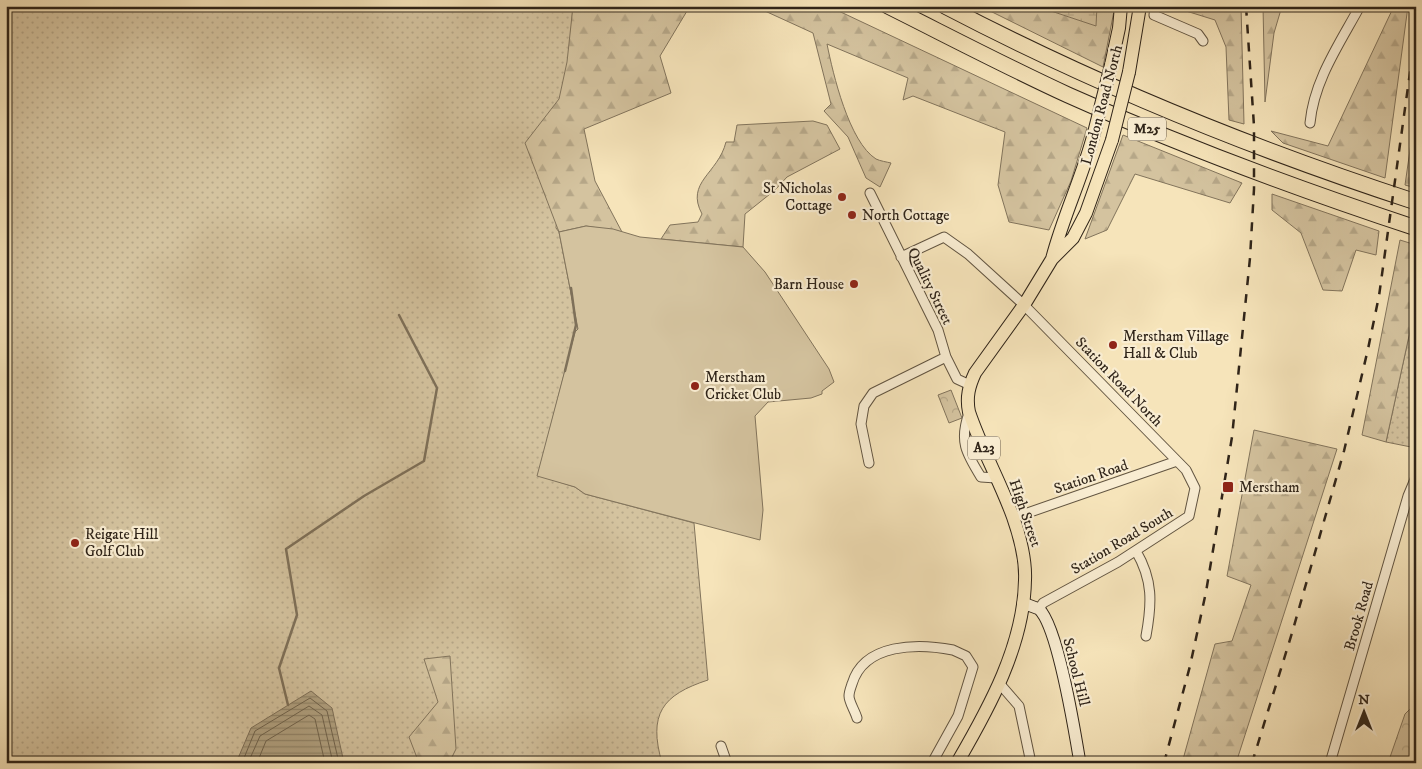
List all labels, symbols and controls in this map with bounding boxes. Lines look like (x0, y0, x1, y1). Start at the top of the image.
street label: London Road North (1077, 43, 1127, 167)
road number: M25 (1128, 118, 1166, 140)
place label: St Nicholas Cottage (763, 179, 832, 215)
marker: St Nicholas Cottage (836, 191, 848, 203)
place label: North Cottage (862, 206, 949, 225)
marker: North Cottage (846, 209, 858, 221)
street label: Quality Street (903, 244, 957, 328)
place label: Barn House (773, 275, 844, 294)
marker: Barn House (848, 278, 860, 290)
place label: Merstham Village Hall & Club (1123, 327, 1229, 363)
street label: Station Road North (1071, 333, 1167, 431)
marker: Merstham Village Hall & Club (1107, 339, 1119, 351)
place label: Merstham Cricket Club (705, 368, 781, 404)
marker: Merstham Cricket Club (689, 380, 701, 392)
road number: A23 (968, 436, 1000, 459)
street label: Station Road (1051, 455, 1131, 499)
street label: High Street (1005, 477, 1045, 550)
place label: Merstham (1239, 478, 1300, 497)
marker: Merstham (1221, 480, 1235, 494)
street label: Station Road South (1068, 503, 1176, 579)
place label: Reigate Hill Golf Club (85, 525, 159, 561)
marker: Reigate Hill Golf Club (69, 537, 81, 549)
street label: Brook Road (1340, 579, 1378, 653)
street label: School Hill (1058, 636, 1094, 709)
north arrow (1340, 686, 1390, 736)
text: N (1358, 691, 1370, 709)

